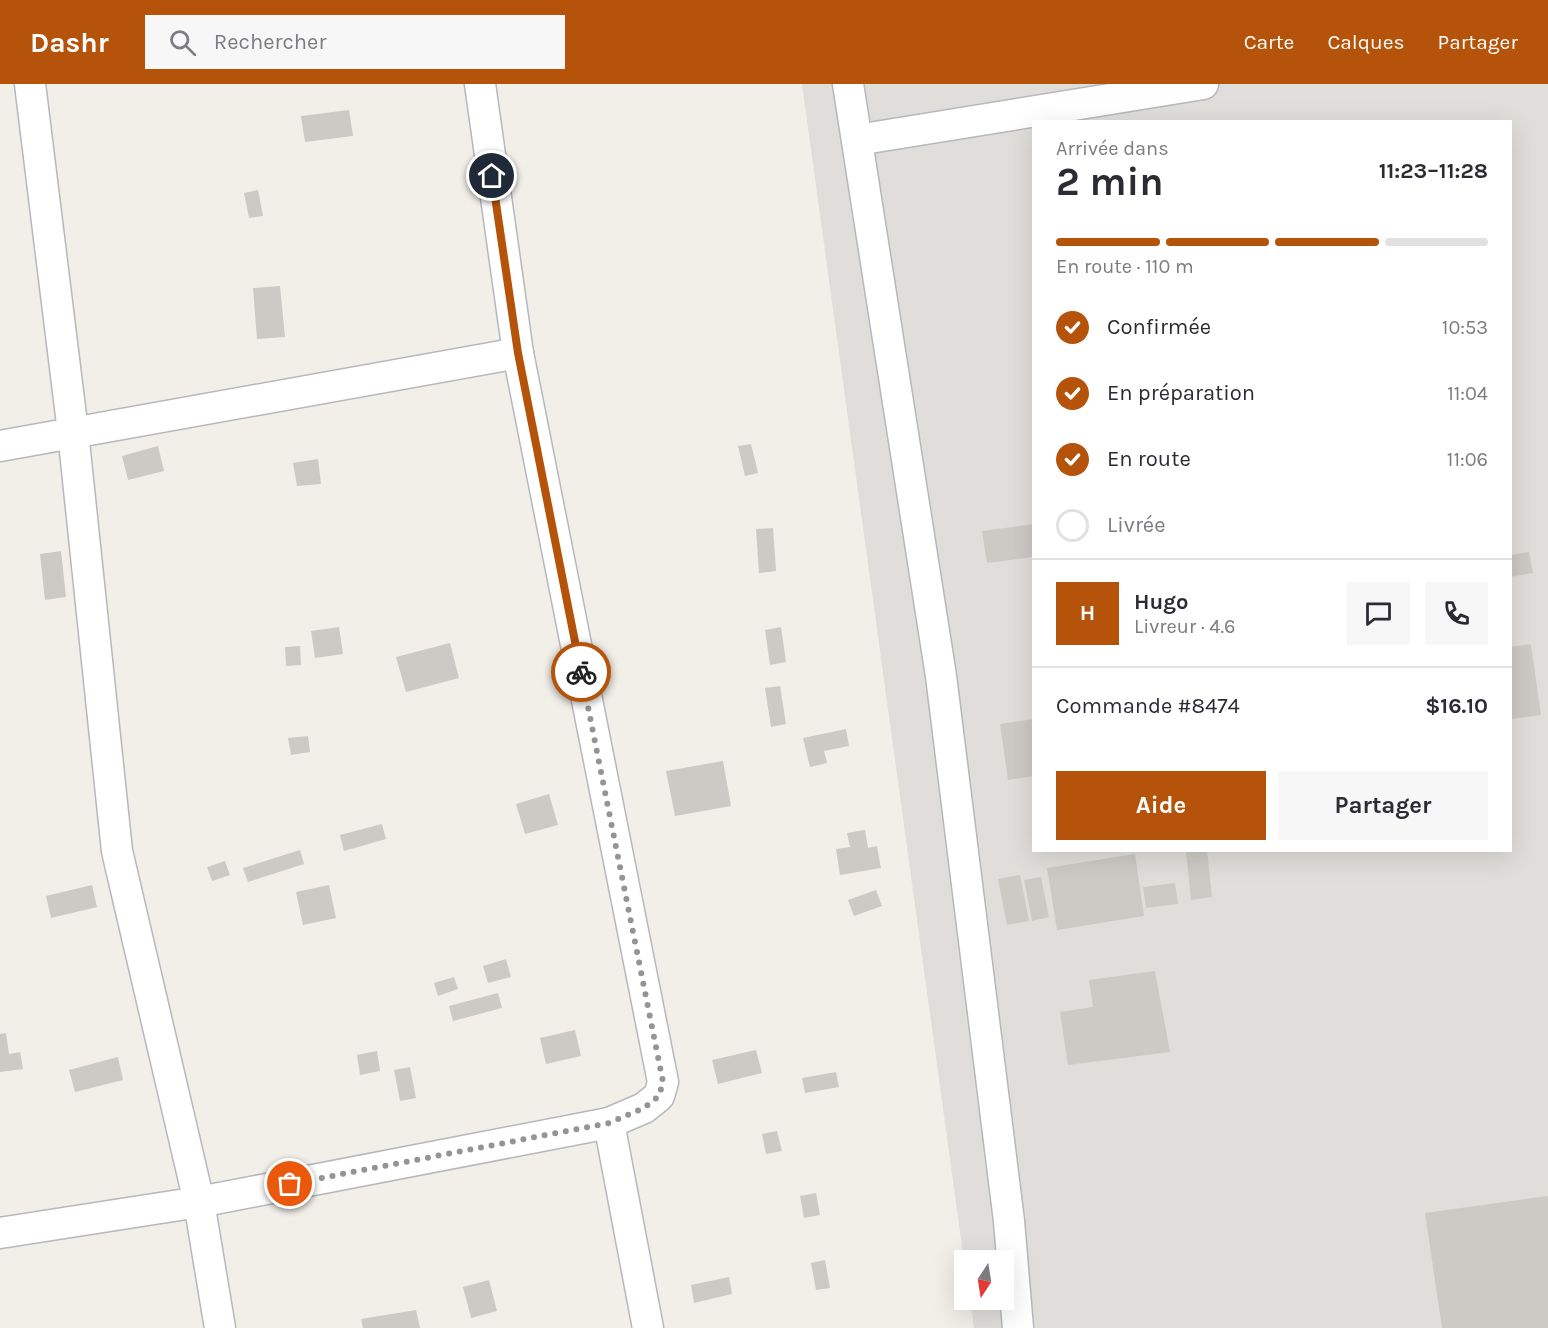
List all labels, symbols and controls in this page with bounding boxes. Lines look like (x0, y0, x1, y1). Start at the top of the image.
search box (145, 15, 565, 69)
text: Dashr (30, 26, 109, 59)
icon: search (166, 26, 199, 59)
text: Rechercher (214, 29, 326, 55)
text: Carte (1244, 30, 1294, 54)
text: Calques (1327, 30, 1405, 54)
text: Partager (1438, 30, 1518, 54)
text: Arrivée dans (1056, 137, 1169, 160)
pin (466, 150, 517, 201)
text: 11:23–11:28 (1379, 158, 1488, 184)
icon: home (475, 159, 508, 192)
text: 2 min (1056, 159, 1164, 205)
text: En route · 110 m (1056, 255, 1194, 278)
icon: check (1056, 311, 1089, 344)
text: Confirmée (1107, 314, 1211, 340)
text: 10:53 (1442, 316, 1488, 339)
icon: check (1056, 377, 1089, 410)
text: En préparation (1107, 380, 1255, 406)
text: 11:04 (1447, 382, 1488, 405)
icon: check (1056, 443, 1089, 476)
text: En route (1107, 446, 1191, 472)
text: 11:06 (1447, 448, 1488, 471)
text: Livrée (1107, 512, 1165, 538)
button: chat (1347, 582, 1410, 645)
button: phone (1425, 582, 1488, 645)
text: Hugo (1134, 589, 1189, 615)
text: H (1080, 600, 1095, 626)
text: Livreur · 4.6 (1134, 615, 1235, 638)
courier (551, 642, 611, 702)
icon: bike (565, 656, 598, 689)
text: Commande #8474 (1056, 693, 1240, 719)
text: $16.10 (1425, 693, 1488, 719)
button: Aide (1056, 771, 1266, 840)
button: Partager (1278, 771, 1488, 840)
pin (264, 1158, 315, 1209)
icon: bag (273, 1167, 306, 1200)
north arrow (954, 1250, 1014, 1310)
map controls (954, 1250, 1014, 1310)

